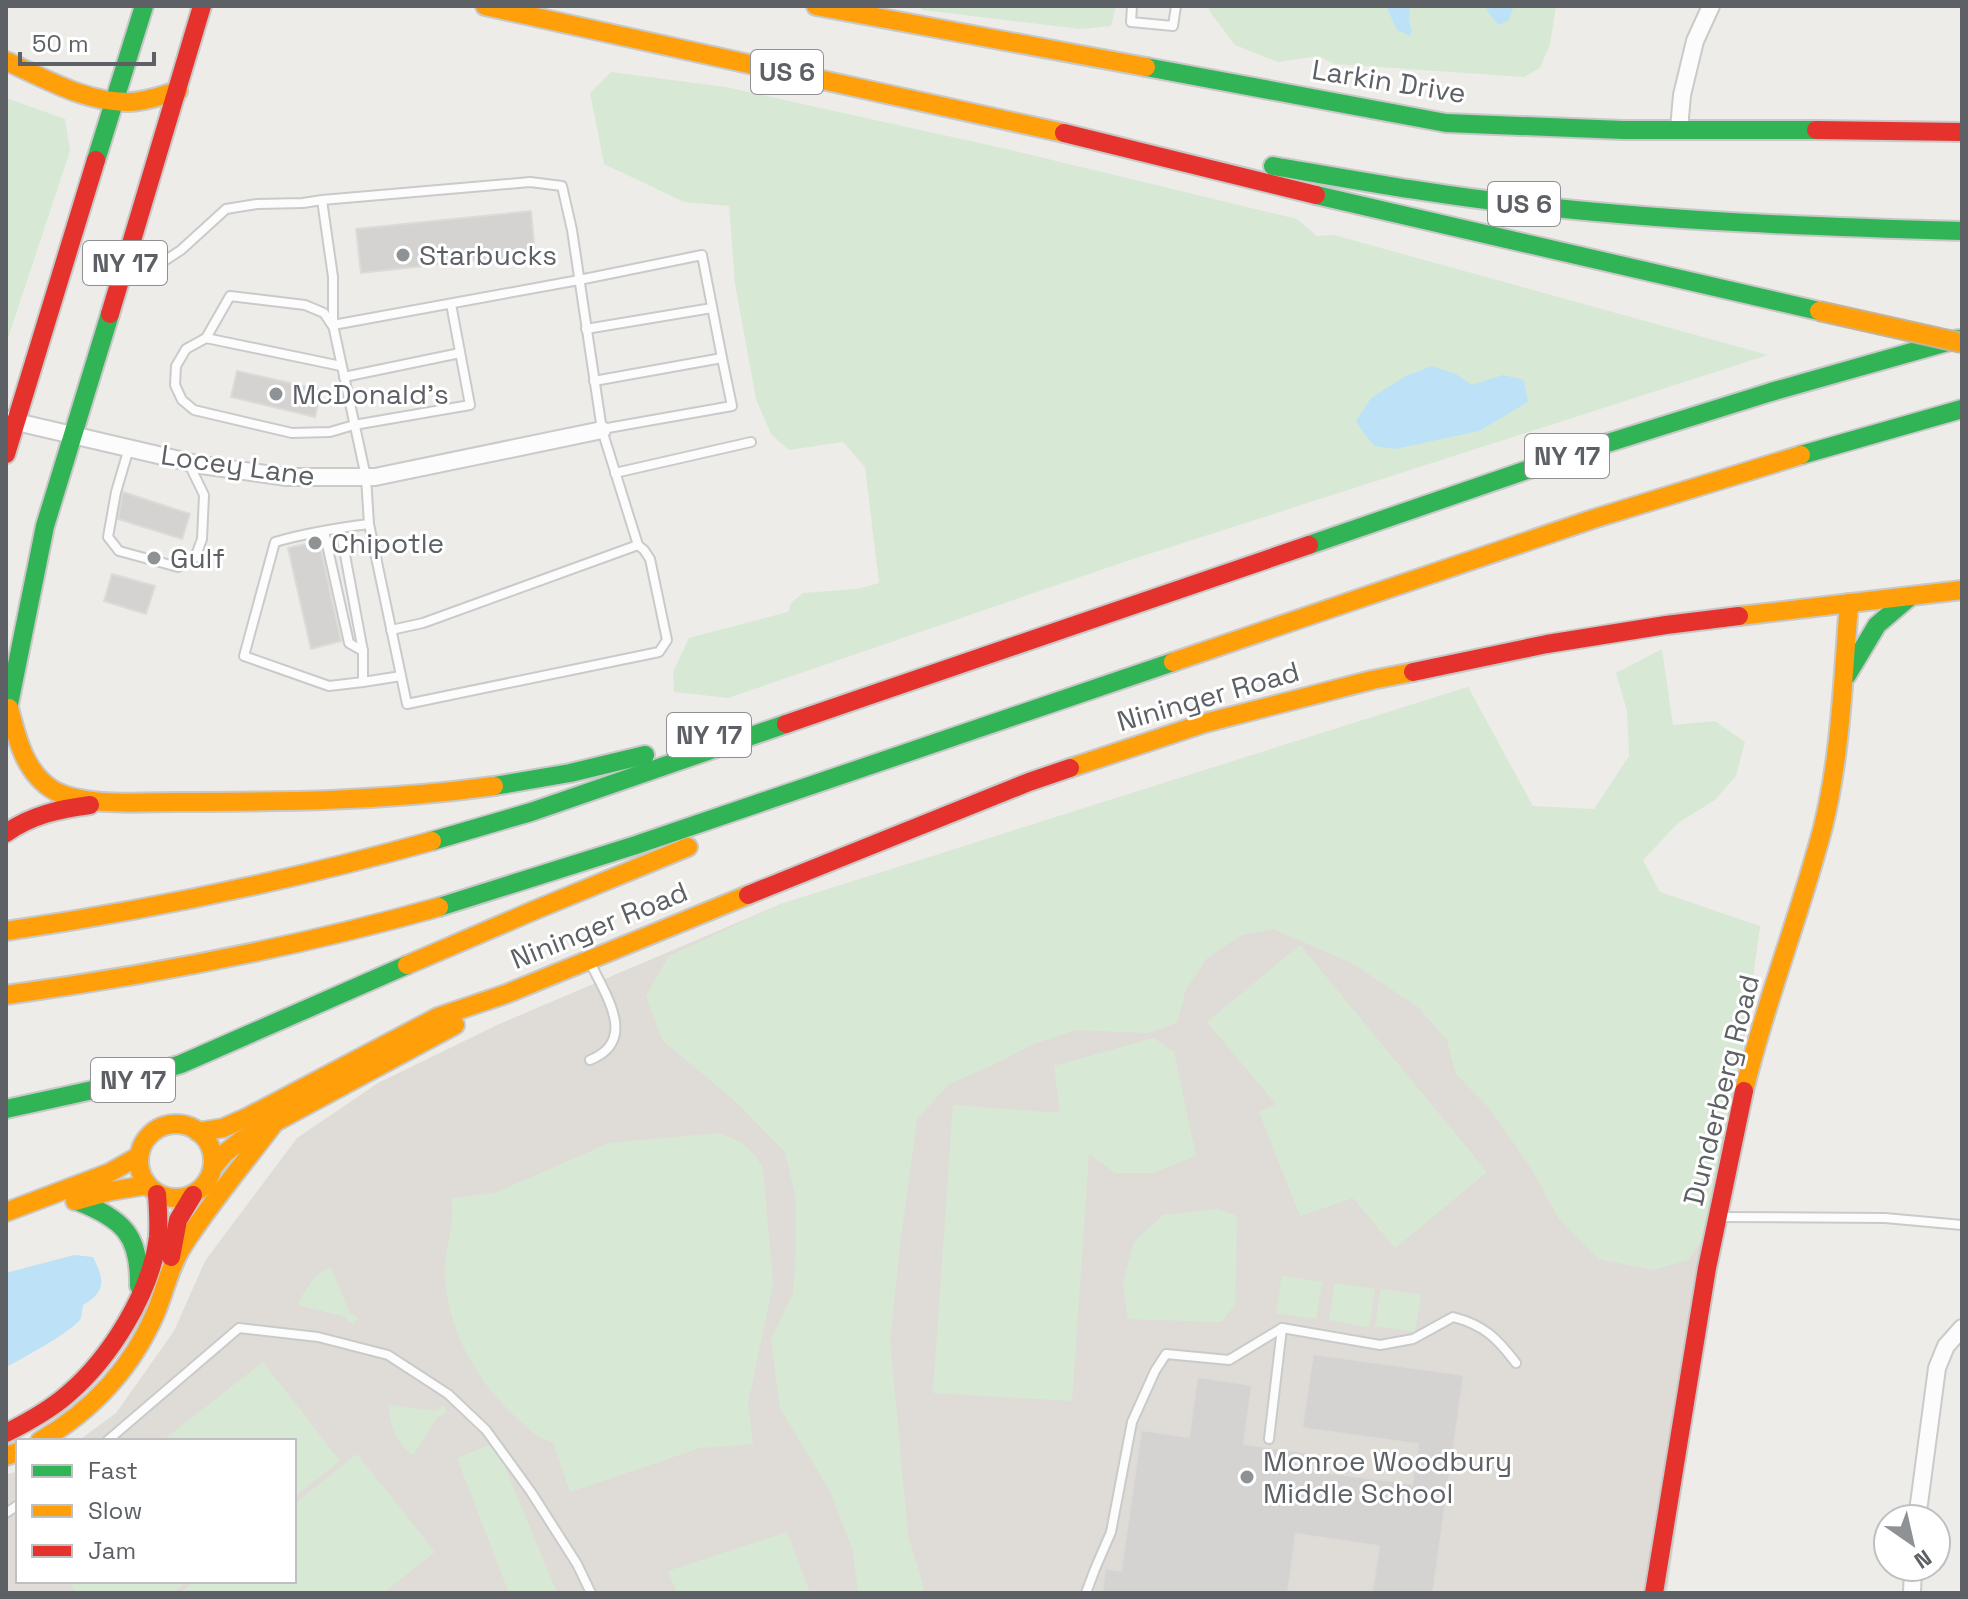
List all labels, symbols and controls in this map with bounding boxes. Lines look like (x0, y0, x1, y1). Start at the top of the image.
scale bar (20, 16, 154, 66)
text: 50 m (32, 28, 89, 59)
road number: US 6 (751, 50, 823, 94)
street label: Larkin Drive (1309, 51, 1469, 111)
road number: US 6 (1488, 182, 1560, 226)
place label: Starbucks (419, 237, 557, 273)
road number: NY 17 (83, 241, 167, 285)
marker: Starbucks (394, 246, 412, 264)
place label: McDonald's (292, 376, 449, 412)
marker: McDonald's (267, 385, 285, 403)
road number: NY 17 (1525, 434, 1609, 478)
street label: Locey Lane (159, 436, 317, 494)
place label: Chipotle (331, 525, 444, 561)
marker: Chipotle (306, 534, 324, 552)
place label: Gulf (170, 540, 225, 576)
marker: Gulf (145, 549, 163, 567)
street label: Nininger Road (1113, 653, 1303, 739)
road number: NY 17 (667, 713, 751, 757)
street label: Nininger Road (505, 873, 693, 977)
street label: Dunderberg Road (1675, 971, 1767, 1209)
road number: NY 17 (91, 1058, 175, 1102)
legend (16, 1439, 296, 1583)
place label: Monroe Woodbury Middle School (1263, 1443, 1512, 1511)
text: Fast (88, 1455, 138, 1486)
marker: Monroe Woodbury Middle School (1238, 1468, 1256, 1486)
text: Slow (88, 1495, 142, 1526)
north arrow (1872, 1503, 1952, 1583)
text: Jam (88, 1535, 136, 1566)
text: N (1909, 1544, 1937, 1575)

